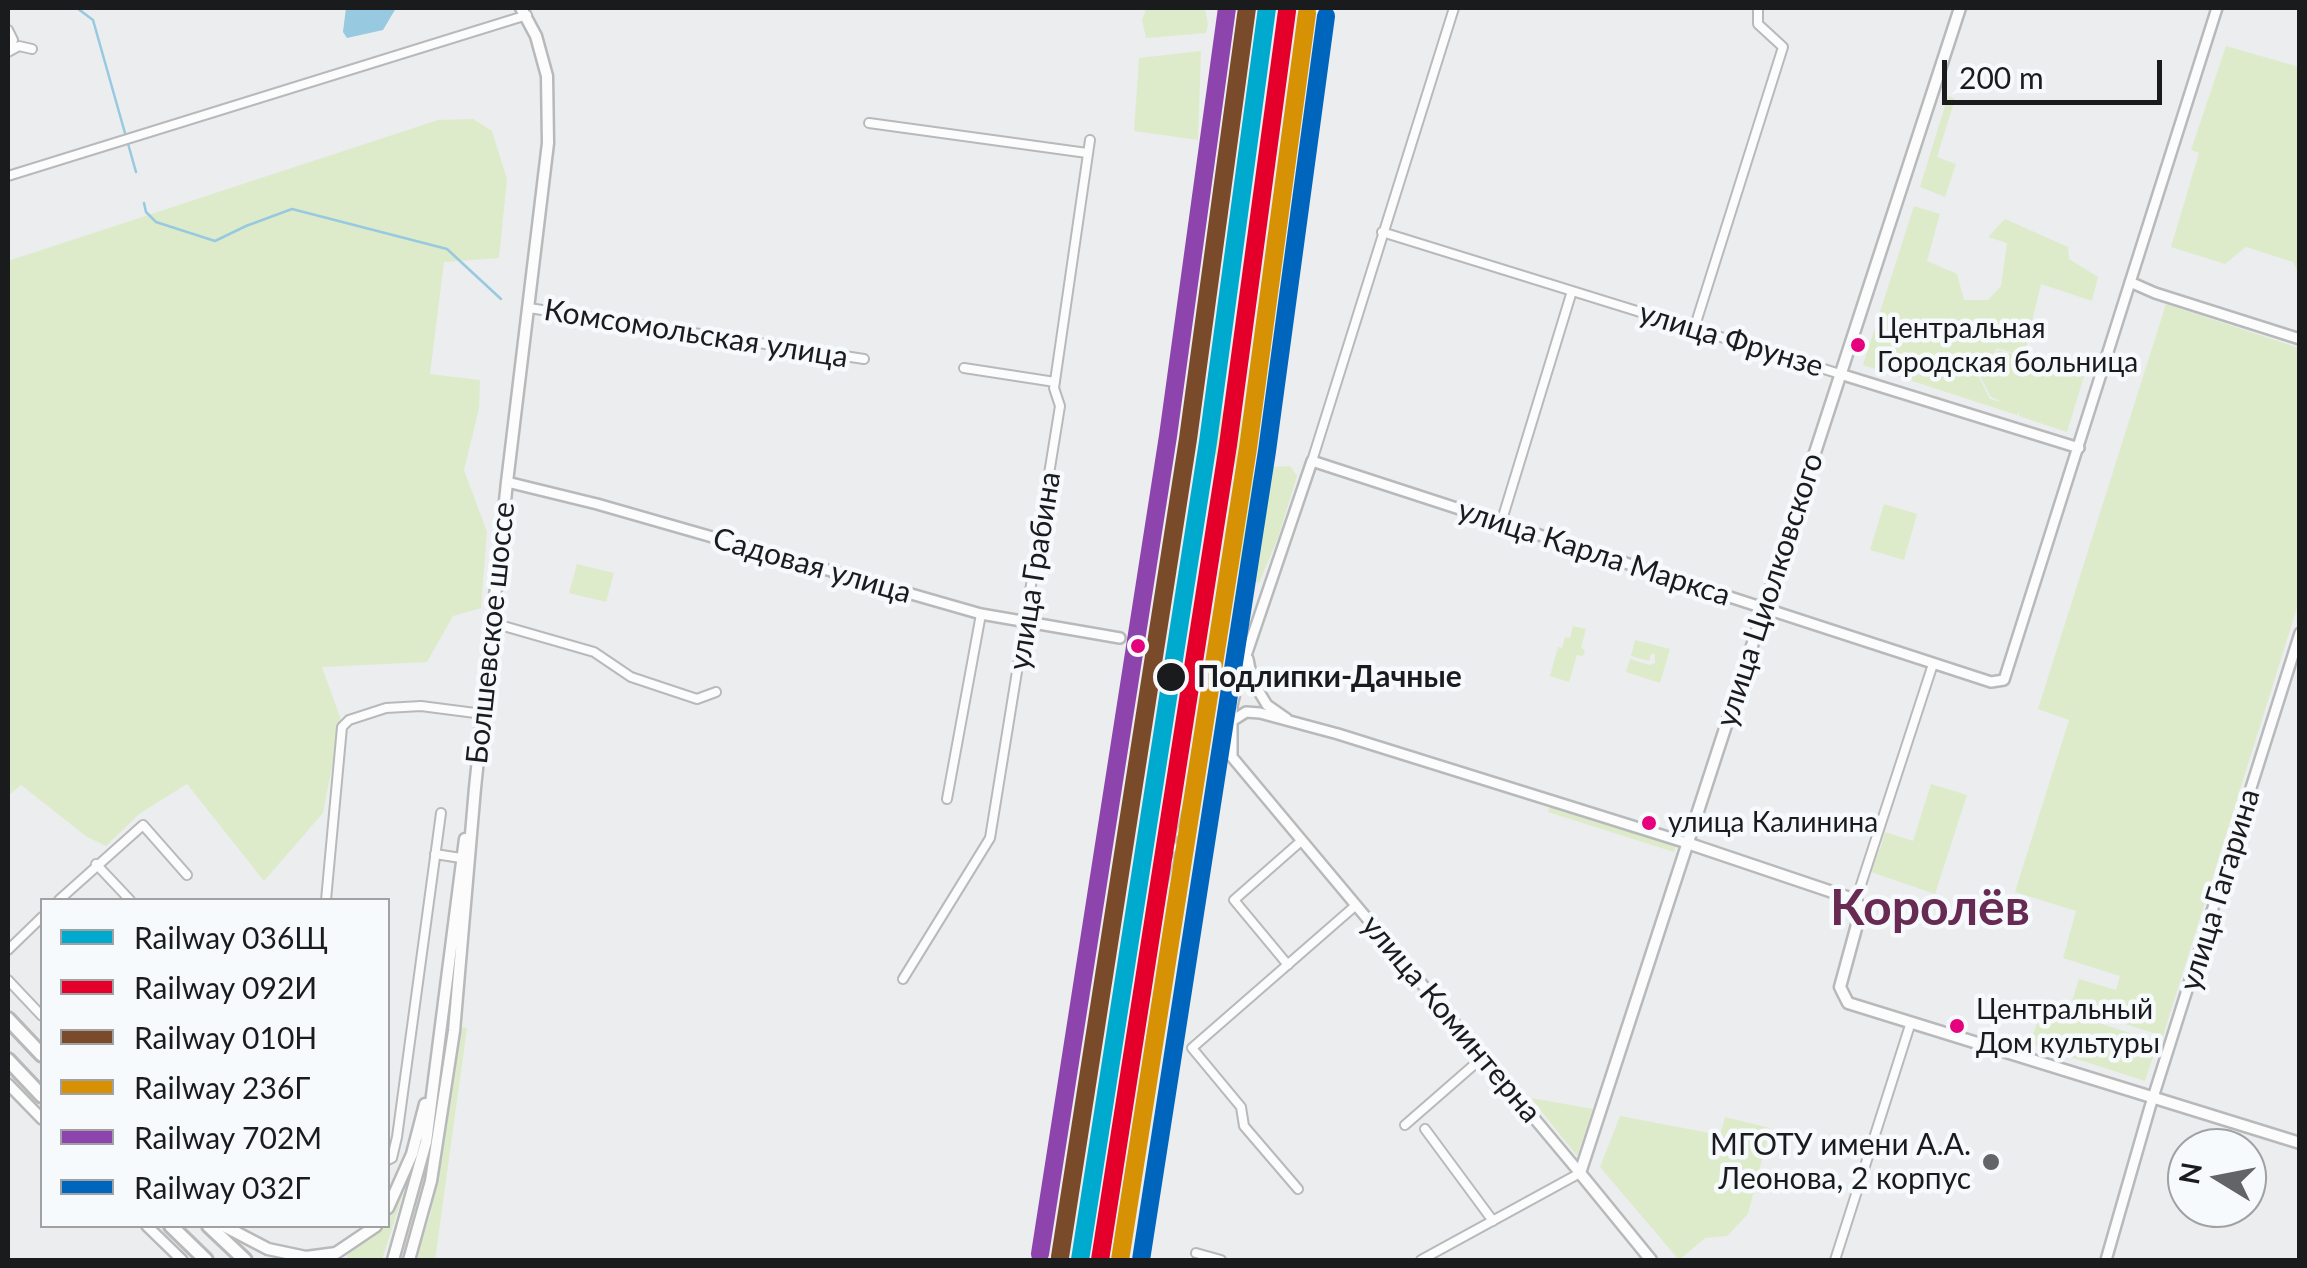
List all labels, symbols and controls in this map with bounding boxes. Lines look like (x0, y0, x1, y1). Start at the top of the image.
scale bar (1947, 40, 2167, 102)
text: 200 m (1959, 59, 2044, 95)
street label: Комсомольская улица (542, 292, 850, 376)
street label: улица Фрунзе (1634, 295, 1828, 385)
place label: Центральная Городская больница (1877, 312, 2138, 378)
marker: Центральная Городская больница (1848, 335, 1868, 355)
street label: улица Циолковского (1709, 448, 1831, 732)
street label: улица Грабина (1002, 469, 1068, 673)
street label: улица Карла Маркса (1453, 492, 1735, 614)
street label: Болшевское шоссе (459, 500, 523, 766)
street label: Садовая улица (709, 521, 915, 611)
unlabelled marker (1128, 636, 1148, 656)
place label: Подлипки-Дачные (1197, 659, 1462, 695)
marker: Подлипки-Дачные (1154, 660, 1188, 694)
street label: улица Гагарина (2172, 785, 2268, 995)
place label: улица Калинина (1668, 806, 1878, 840)
marker: улица Калинина (1639, 813, 1659, 833)
district label: Королёв (1830, 879, 2030, 939)
legend (40, 898, 390, 1228)
street label: улица Коминтерна (1354, 908, 1548, 1130)
text: Railway 036Щ (134, 919, 328, 955)
text: Railway 092И (134, 969, 317, 1005)
place label: Центральный Дом культуры (1976, 993, 2160, 1059)
marker: Центральный Дом культуры (1947, 1016, 1967, 1036)
text: Railway 010Н (134, 1019, 317, 1055)
text: Railway 236Г (134, 1069, 310, 1105)
text: Railway 702М (134, 1119, 322, 1155)
place label: МГОТУ имени А.А. Леонова, 2 корпус (1710, 1127, 1971, 1198)
north arrow (2167, 1128, 2267, 1228)
marker: МГОТУ имени А.А. Леонова, 2 корпус (1980, 1151, 2002, 1173)
text: N (2171, 1160, 2208, 1187)
text: Railway 032Г (134, 1169, 310, 1205)

